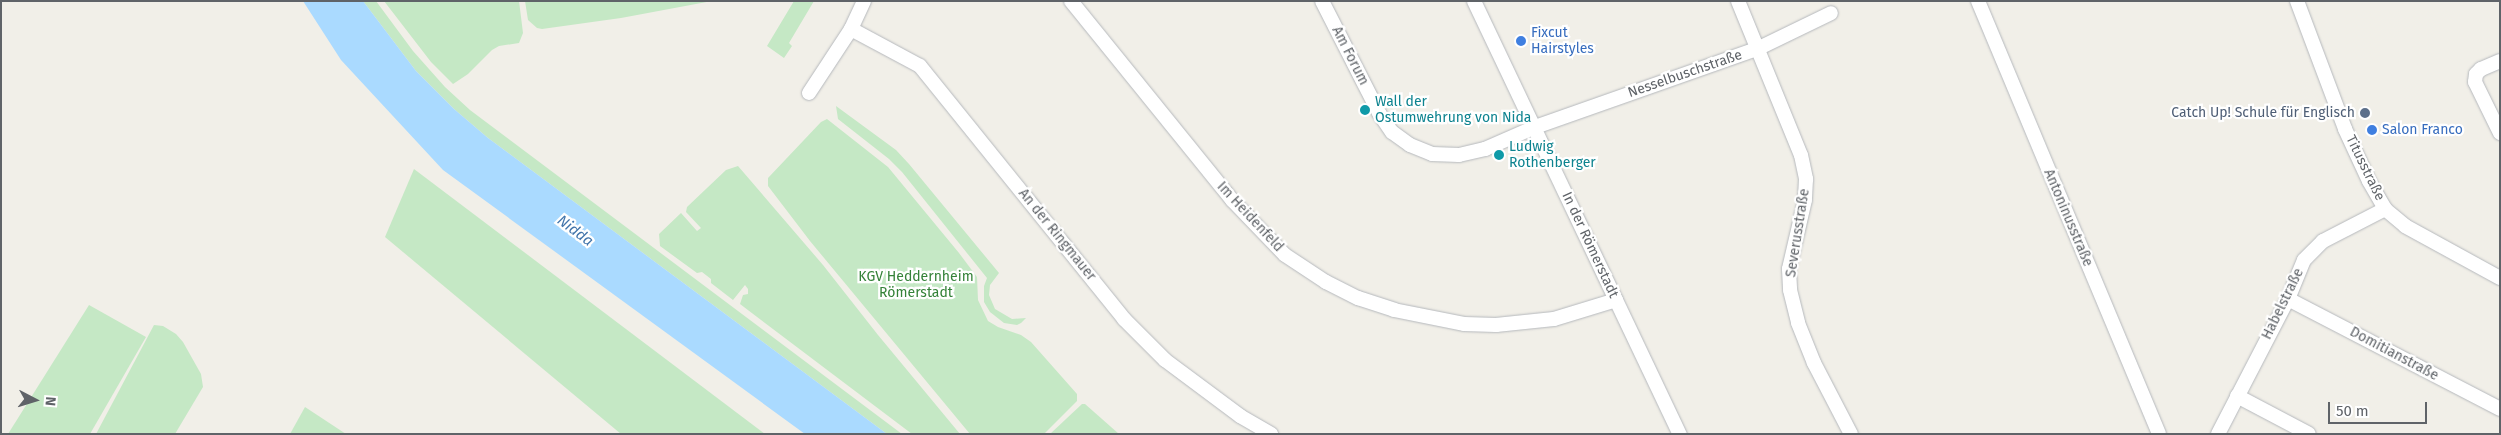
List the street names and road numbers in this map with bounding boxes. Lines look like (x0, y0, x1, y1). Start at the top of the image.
street label: Am Forum (1328, 24, 1372, 88)
street label: Nesselbuschstraße (1626, 47, 1744, 101)
street label: Titusstraße (2342, 132, 2388, 204)
street label: Antoninusstraße (2040, 167, 2096, 269)
street label: Im Heidenfeld (1213, 178, 1287, 256)
street label: An der Ringmauer (1015, 186, 1099, 284)
street label: Severusstraße (1783, 187, 1813, 279)
street label: In der Römerstadt (1558, 189, 1622, 301)
street label: Habelstraße (2259, 266, 2307, 342)
street label: Domitianstraße (2347, 324, 2441, 384)

